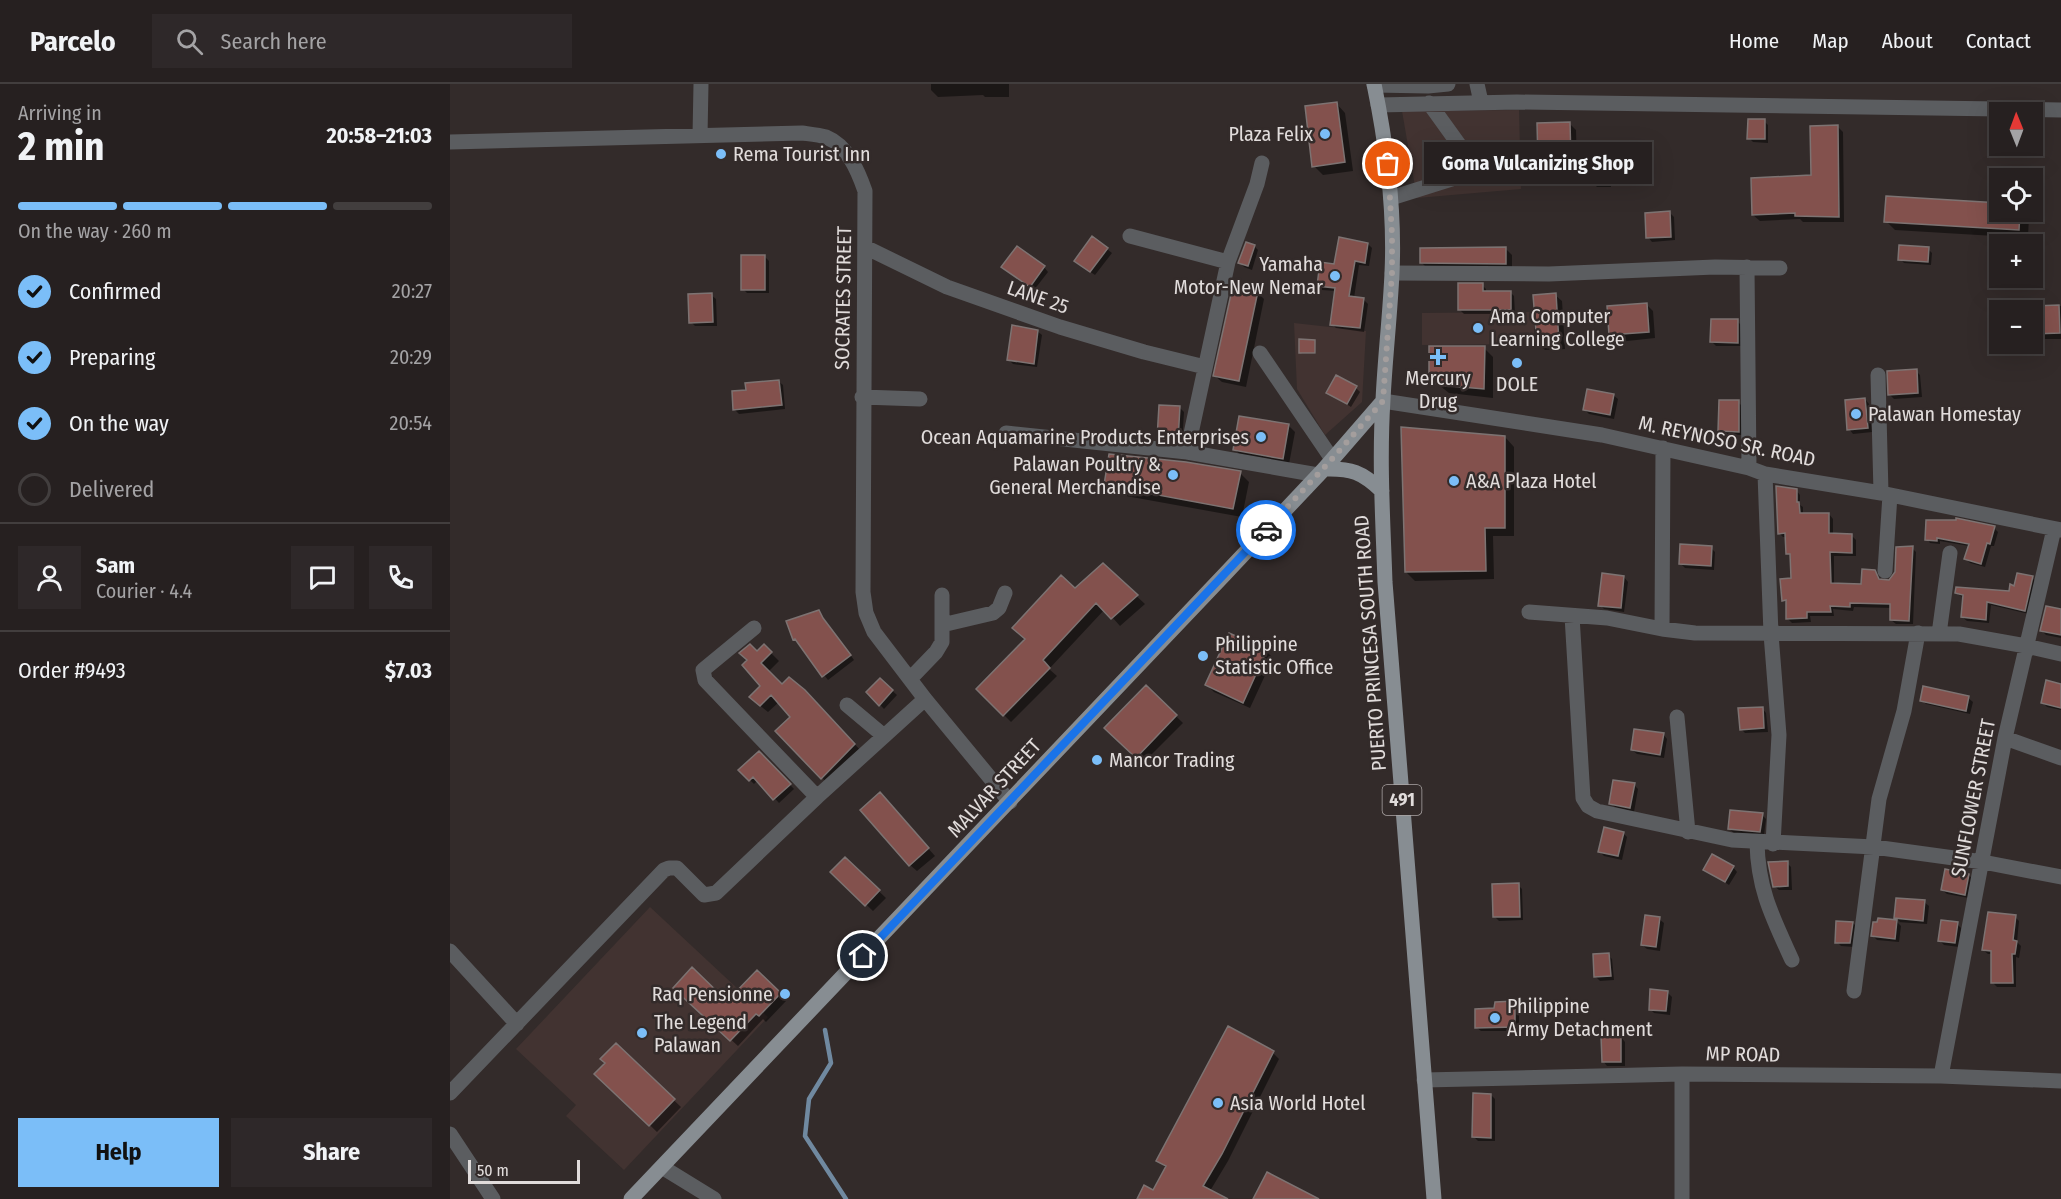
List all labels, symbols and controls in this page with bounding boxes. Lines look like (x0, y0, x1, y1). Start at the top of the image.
search box (152, 14, 572, 68)
text: Parcelo (30, 25, 116, 58)
icon: search (173, 25, 206, 58)
text: Search here (221, 28, 327, 55)
text: Home (1729, 28, 1779, 54)
text: Map (1812, 28, 1849, 54)
text: About (1882, 28, 1933, 54)
text: Contact (1966, 28, 2031, 54)
text: Arriving in (18, 101, 102, 125)
north arrow (1989, 102, 2043, 156)
map controls (1989, 102, 2043, 354)
text: 20:58–21:03 (326, 122, 432, 149)
place label: Plaza Felix (1229, 122, 1313, 146)
text: 2 min (18, 124, 104, 170)
marker: Plaza Felix (1318, 127, 1332, 141)
pin (1362, 138, 1413, 189)
place label: Rema Tourist Inn (733, 142, 871, 166)
callout: Goma Vulcanizing Shop (1424, 143, 1652, 185)
marker: Rema Tourist Inn (714, 147, 728, 161)
icon: bag (1371, 147, 1404, 180)
text: Goma Vulcanizing Shop (1442, 151, 1634, 175)
button: locate (1989, 168, 2043, 222)
text: On the way · 260 m (18, 219, 172, 243)
street label: SOCRATES STREET (830, 225, 856, 370)
button: + (1989, 234, 2043, 288)
place label: Yamaha Motor-New Nemar (1174, 252, 1323, 299)
marker: Yamaha Motor-New Nemar (1328, 269, 1342, 283)
icon: check (18, 275, 51, 308)
street label: LANE 25 (1004, 275, 1072, 319)
text: Confirmed (69, 278, 162, 305)
text: 20:27 (392, 279, 432, 303)
button: − (1989, 300, 2043, 354)
place label: Ama Computer Learning College (1490, 304, 1625, 351)
marker: Ama Computer Learning College (1471, 321, 1485, 335)
icon: check (18, 341, 51, 374)
text: Preparing (69, 344, 155, 371)
text: 20:29 (390, 345, 432, 369)
marker: Mercury Drug (1431, 350, 1445, 364)
marker: DOLE (1510, 356, 1524, 370)
place label: Mercury Drug (1405, 366, 1471, 413)
place label: DOLE (1496, 372, 1538, 396)
place label: Palawan Homestay (1868, 402, 2021, 426)
icon: check (18, 407, 51, 440)
marker: Palawan Homestay (1849, 407, 1863, 421)
text: On the way (69, 410, 169, 437)
text: 20:54 (390, 411, 432, 435)
street label: M. REYNOSO SR. ROAD (1636, 411, 1818, 471)
place label: Ocean Aquamarine Products Enterprises (921, 425, 1249, 449)
marker: Ocean Aquamarine Products Enterprises (1254, 430, 1268, 444)
place label: Palawan Poultry & General Merchandise (989, 452, 1161, 499)
marker: Palawan Poultry & General Merchandise (1166, 468, 1180, 482)
place label: A&A Plaza Hotel (1466, 469, 1596, 493)
marker: A&A Plaza Hotel (1447, 474, 1461, 488)
text: Delivered (69, 476, 154, 503)
courier (1236, 500, 1296, 560)
icon: car (1250, 514, 1283, 547)
street label: PUERTO PRINCESA SOUTH ROAD (1349, 514, 1391, 772)
button: person (18, 546, 81, 609)
button: chat (291, 546, 354, 609)
button: phone (369, 546, 432, 609)
text: Sam (96, 552, 135, 579)
text: Courier · 4.4 (96, 579, 192, 603)
place label: Philippine Statistic Office (1215, 632, 1333, 679)
marker: Philippine Statistic Office (1196, 649, 1210, 663)
text: Order #9493 (18, 657, 126, 684)
text: $7.03 (385, 657, 432, 684)
street label: SUNFLOWER STREET (1946, 716, 2000, 879)
street label: MALVAR STREET (942, 733, 1046, 842)
place label: Mancor Trading (1109, 748, 1235, 772)
marker: Mancor Trading (1090, 753, 1104, 767)
road number: 491 (1382, 785, 1422, 815)
pin (837, 930, 888, 981)
icon: home (846, 939, 879, 972)
place label: Raq Pensionne (652, 982, 773, 1006)
marker: Raq Pensionne (778, 987, 792, 1001)
place label: Philippine Army Detachment (1507, 994, 1653, 1041)
place label: The Legend Palawan (654, 1010, 747, 1057)
marker: Philippine Army Detachment (1488, 1011, 1502, 1025)
marker: The Legend Palawan (635, 1026, 649, 1040)
street label: MP ROAD (1705, 1041, 1781, 1067)
place label: Asia World Hotel (1230, 1091, 1366, 1115)
marker: Asia World Hotel (1211, 1096, 1225, 1110)
button: Help (18, 1118, 219, 1187)
button: Share (231, 1118, 432, 1187)
scale bar (468, 1157, 580, 1184)
text: 50 m (477, 1161, 509, 1180)

